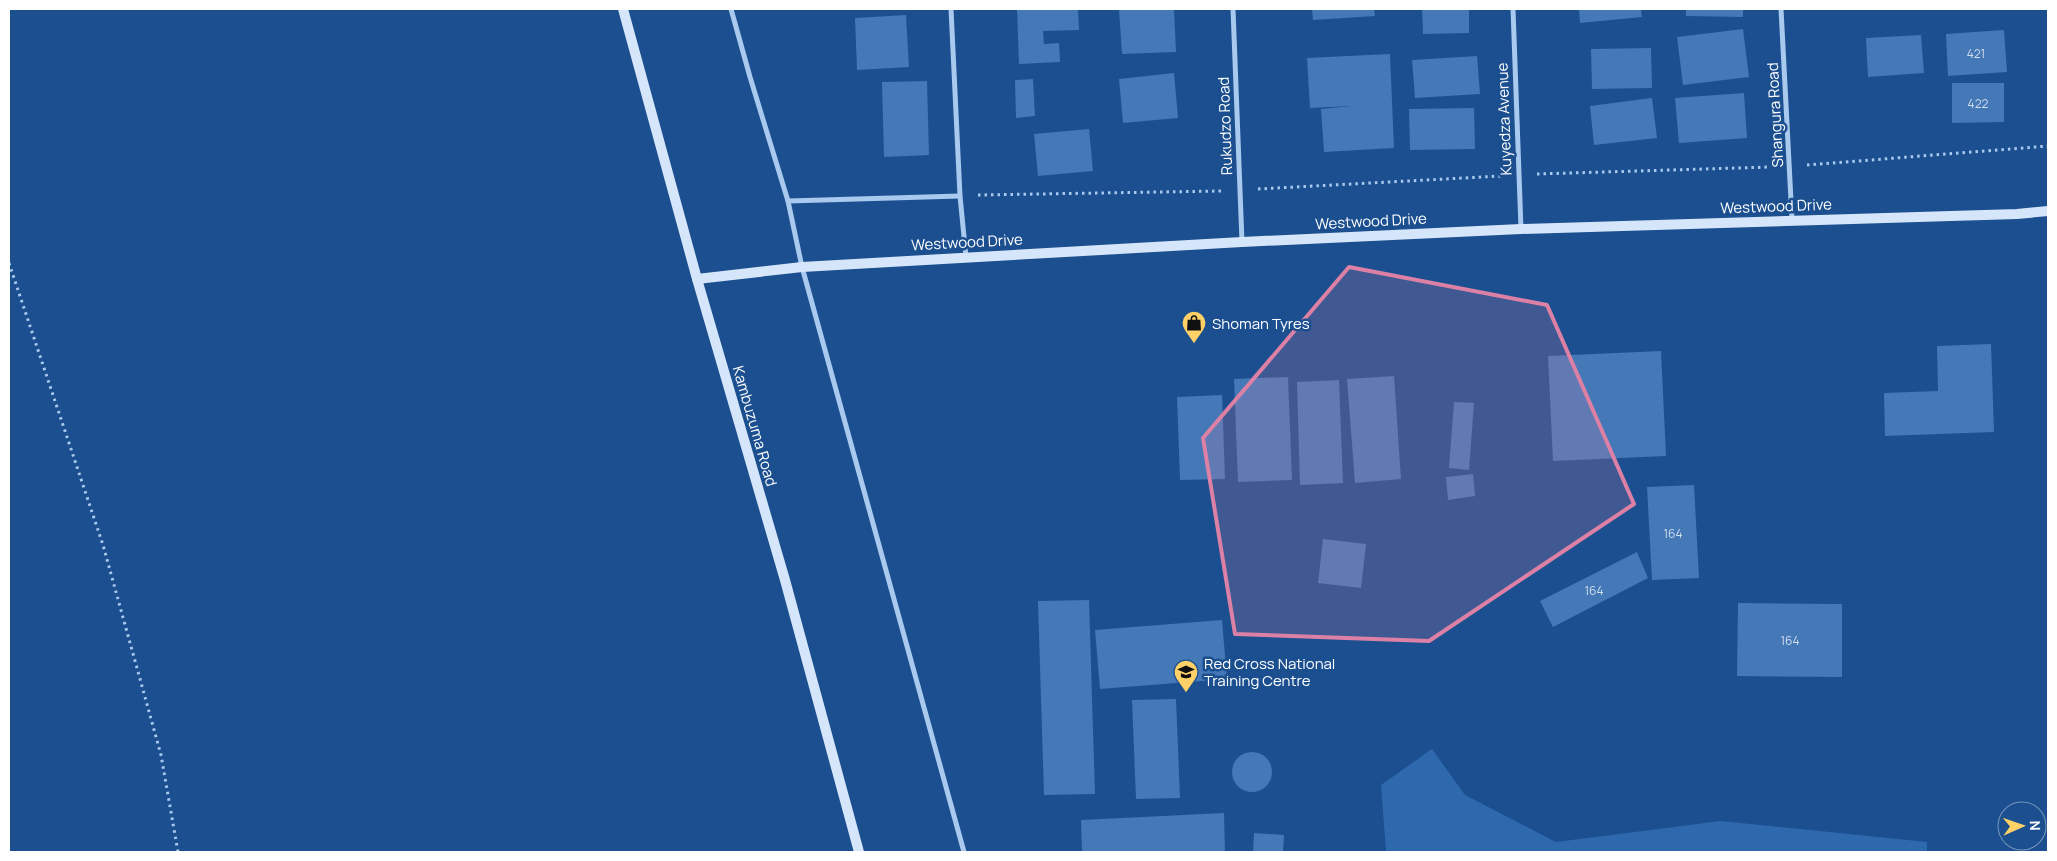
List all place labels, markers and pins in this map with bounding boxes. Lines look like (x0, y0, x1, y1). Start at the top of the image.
shop icon: Shoman Tyres (1181, 310, 1207, 344)
place label: Shoman Tyres (1212, 313, 1310, 334)
place label: Red Cross National Training Centre (1204, 653, 1335, 691)
school or university icon: Red Cross National Training Centre (1173, 659, 1199, 693)

